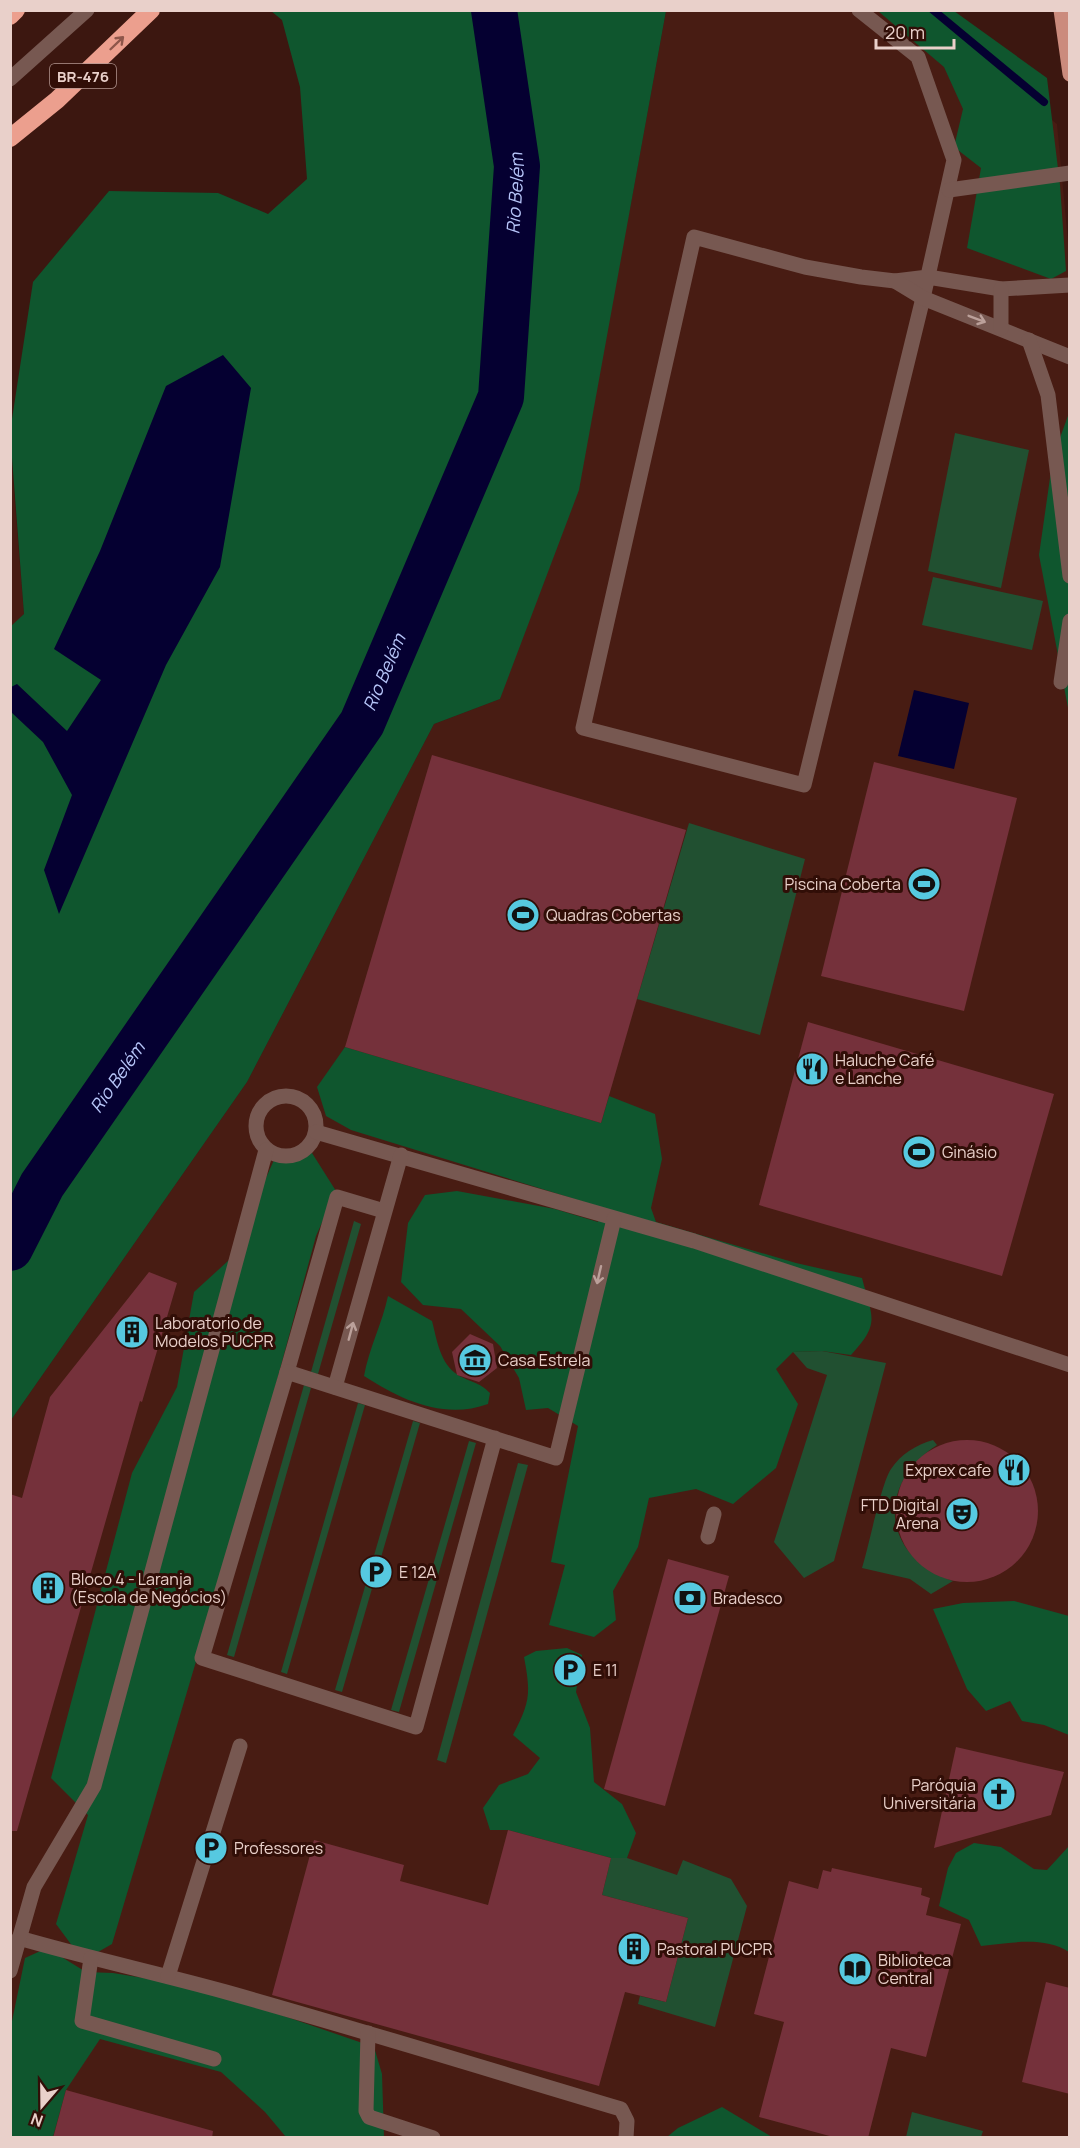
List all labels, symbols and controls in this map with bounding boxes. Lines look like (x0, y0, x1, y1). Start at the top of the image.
scale bar (876, 12, 954, 50)
text: 20 m (885, 20, 925, 44)
one-way arrow (110, 36, 125, 51)
road number: BR-476 (50, 64, 116, 88)
water label: Rio Belém (500, 150, 529, 235)
one-way arrow (967, 314, 986, 325)
water label: Rio Belém (357, 628, 411, 714)
sports icon: Piscina Coberta (906, 866, 942, 902)
place label: Piscina Coberta (784, 873, 901, 895)
sports icon: Quadras Cobertas (505, 897, 541, 933)
place label: Quadras Cobertas (546, 904, 681, 926)
water label: Rio Belém (84, 1035, 151, 1117)
place label: Haluche Café e Lanche (835, 1049, 934, 1089)
restaurant icon: Haluche Café e Lanche (794, 1051, 830, 1087)
sports icon: Ginásio (901, 1134, 937, 1170)
place label: Ginásio (942, 1141, 997, 1163)
one-way arrow (593, 1265, 604, 1284)
place label: Laboratorio de Modelos PUCPR (155, 1312, 274, 1352)
building icon: Laboratorio de Modelos PUCPR (114, 1314, 150, 1350)
one-way arrow (346, 1322, 357, 1341)
museum icon: Casa Estrela (457, 1342, 493, 1378)
place label: Casa Estrela (498, 1349, 590, 1371)
restaurant icon: Exprex cafe (996, 1452, 1032, 1488)
place label: Exprex cafe (905, 1459, 991, 1481)
place label: FTD Digital Arena (861, 1494, 939, 1534)
theatre icon: FTD Digital Arena (944, 1496, 980, 1532)
parking icon: E 12A (358, 1554, 394, 1590)
place label: E 12A (399, 1561, 437, 1583)
place label: Bloco 4 - Laranja (Escola de Negócios) (71, 1568, 227, 1608)
building icon: Bloco 4 - Laranja (Escola de Negócios) (30, 1570, 66, 1606)
bank icon: Bradesco (672, 1580, 708, 1616)
place label: Bradesco (713, 1587, 782, 1609)
parking icon: E 11 (552, 1652, 588, 1688)
place label: E 11 (593, 1659, 618, 1681)
place label: Paróquia Universitária (883, 1774, 976, 1814)
church icon: Paróquia Universitária (981, 1776, 1017, 1812)
parking icon: Professores (193, 1830, 229, 1866)
place label: Professores (234, 1837, 323, 1859)
building icon: Pastoral PUCPR (616, 1931, 652, 1967)
place label: Pastoral PUCPR (657, 1938, 773, 1960)
place label: Biblioteca Central (878, 1949, 951, 1989)
library icon: Biblioteca Central (837, 1951, 873, 1987)
north arrow (12, 2076, 72, 2136)
text: N (28, 2108, 46, 2132)

